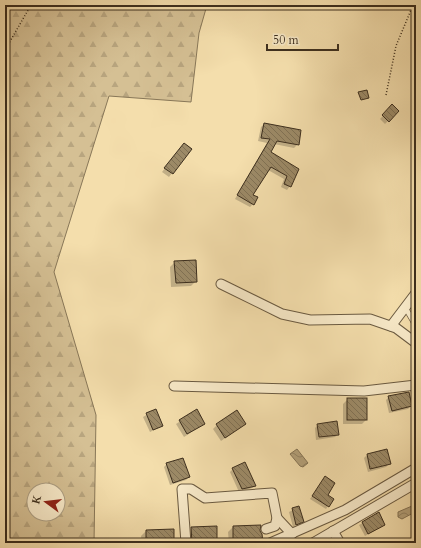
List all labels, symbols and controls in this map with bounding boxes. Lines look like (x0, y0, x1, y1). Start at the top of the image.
scale bar (267, 26, 338, 52)
text: 50 m (273, 32, 300, 48)
north arrow (26, 482, 66, 522)
text: K (28, 493, 45, 506)

